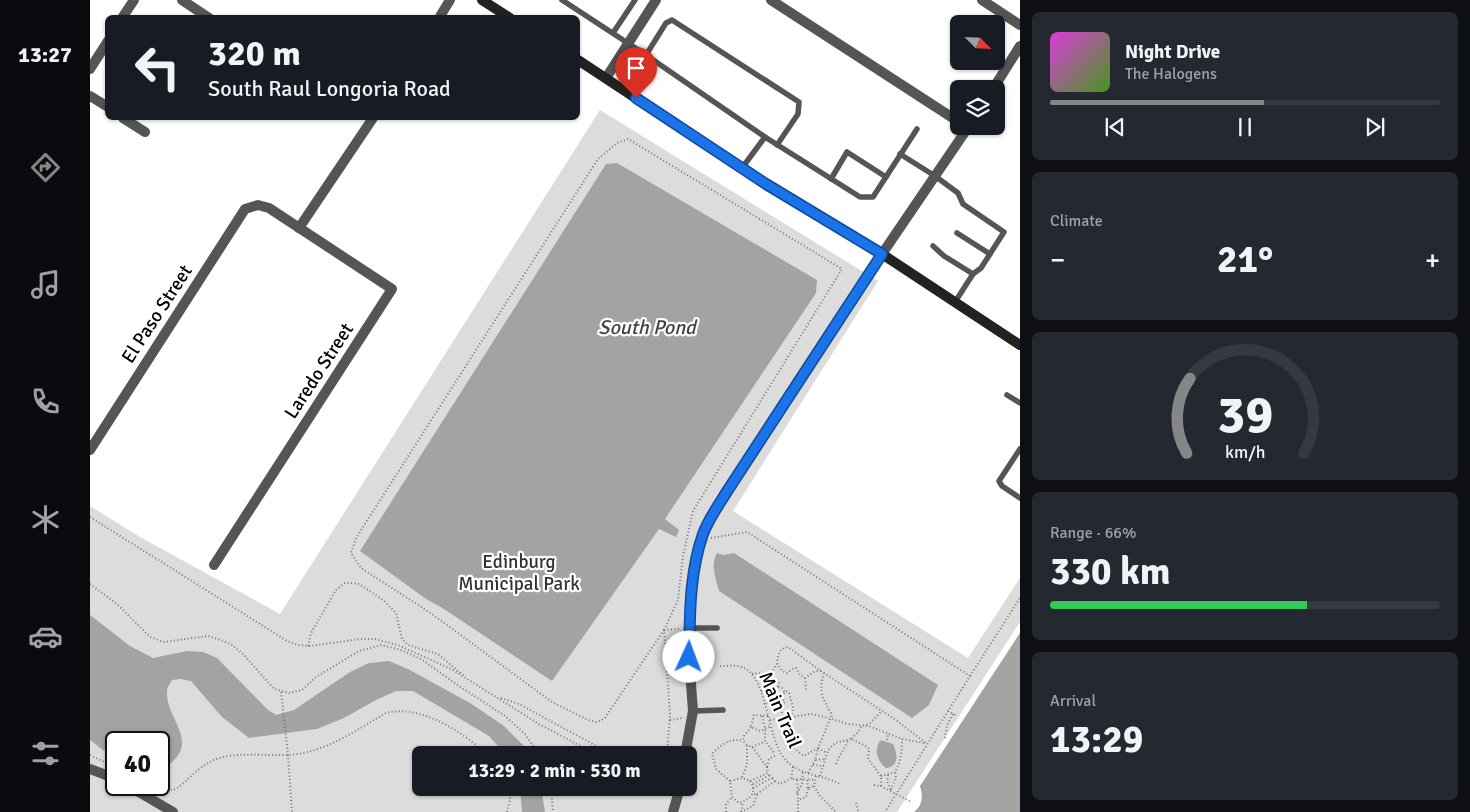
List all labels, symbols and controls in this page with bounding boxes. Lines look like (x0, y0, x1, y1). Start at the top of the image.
north arrow (950, 15, 1005, 70)
map controls (950, 15, 1005, 135)
text: 320 m (208, 32, 301, 75)
icon: left (125, 35, 190, 100)
text: Night Drive (1125, 40, 1220, 64)
text: 13:27 (18, 41, 72, 68)
pin (615, 47, 657, 98)
icon: arrive (622, 54, 650, 82)
text: The Halogens (1125, 64, 1217, 84)
text: South Raul Longoria Road (208, 75, 451, 102)
button: layers (950, 80, 1005, 135)
icon: previous (1101, 113, 1129, 141)
icon: pause (1231, 113, 1259, 141)
icon: next (1361, 113, 1389, 141)
icon: directions (28, 150, 63, 185)
text: Climate (1050, 211, 1103, 231)
text: 21° (1217, 236, 1273, 283)
text: − (1050, 243, 1065, 277)
text: + (1425, 243, 1440, 277)
street label: El Paso Street (116, 260, 198, 368)
icon: music (28, 267, 63, 302)
water label: South Pond (598, 315, 698, 340)
street label: Laredo Street (279, 318, 359, 423)
text: 39 (1217, 383, 1273, 447)
icon: phone (28, 384, 63, 419)
text: km/h (1225, 441, 1265, 463)
icon: climate (28, 502, 63, 537)
text: Range · 66% (1050, 523, 1136, 543)
text: 330 km (1050, 548, 1171, 595)
park label: Edinburg Municipal Park (458, 550, 580, 596)
icon: car (28, 619, 63, 654)
position arrow (662, 630, 714, 682)
street label: Main Trail (753, 668, 807, 752)
text: Arrival (1050, 691, 1096, 711)
text: 13:29 (1050, 716, 1143, 763)
speed limit sign: 40 (105, 731, 170, 796)
icon: filters (28, 736, 63, 771)
text: 13:29 · 2 min · 530 m (468, 759, 641, 783)

